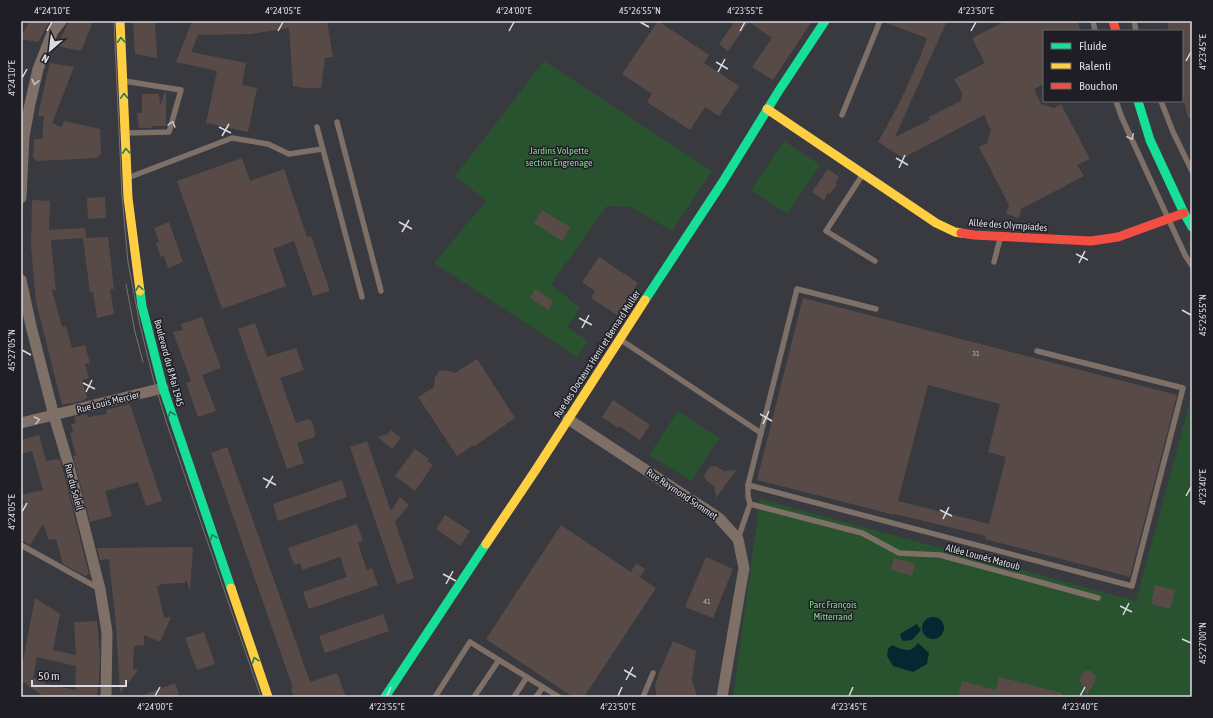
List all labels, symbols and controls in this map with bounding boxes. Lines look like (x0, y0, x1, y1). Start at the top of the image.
text: 4°24'10"E (34, 5, 70, 16)
text: 4°24'05"E (265, 5, 301, 16)
text: 4°24'00"E (496, 5, 532, 16)
text: 45°26'55"N (619, 5, 661, 16)
text: 4°23'55"E (727, 5, 763, 16)
text: 4°23'50"E (958, 5, 994, 16)
north arrow (30, 30, 70, 70)
legend (1043, 30, 1183, 102)
text: 4°23'45"E (1197, 34, 1208, 70)
one-way arrow (117, 37, 126, 43)
text: Fluide (1079, 39, 1107, 53)
text: N (40, 52, 51, 66)
text: Ralenti (1079, 59, 1111, 73)
text: 4°24'10"E (6, 60, 17, 96)
one-way arrow (31, 78, 40, 85)
text: Bouchon (1079, 79, 1118, 93)
one-way arrow (120, 93, 128, 99)
one-way arrow (167, 120, 176, 127)
one-way arrow (1126, 133, 1134, 140)
park label: Jardins Volpette section Engrenage (526, 145, 593, 168)
one-way arrow (122, 148, 131, 154)
street label: Allée des Olympiades (968, 217, 1048, 233)
one-way arrow (135, 285, 144, 291)
street label: Rue des Docteurs Henri et Bernard Muller (552, 287, 643, 420)
text: 45°26'55"N (1197, 294, 1208, 336)
street label: Boulevard du 8 Mai 1945 (152, 318, 186, 408)
text: 45°27'05"N (6, 329, 17, 371)
house number: 31 (972, 349, 980, 358)
street label: Rue Louis Mercier (76, 389, 141, 415)
one-way arrow (168, 411, 176, 418)
one-way arrow (34, 416, 41, 424)
street label: Rue du Soleil (63, 463, 86, 512)
street label: Rue Raymond Sommet (644, 466, 720, 522)
text: 4°23'40"E (1197, 469, 1208, 505)
text: 4°24'05"E (6, 494, 17, 530)
one-way arrow (209, 534, 218, 541)
street label: Allée Lounès Matoub (945, 542, 1022, 572)
house number: 41 (703, 597, 711, 606)
park label: Parc François Mitterrand (809, 599, 857, 622)
text: 45°27'00"N (1197, 622, 1208, 664)
one-way arrow (251, 657, 260, 664)
scale bar (32, 662, 126, 688)
text: 50 m (38, 669, 60, 683)
text: 4°24'00"E (137, 701, 173, 712)
text: 4°23'55"E (369, 701, 405, 712)
text: 4°23'50"E (600, 701, 636, 712)
text: 4°23'45"E (831, 701, 867, 712)
text: 4°23'40"E (1062, 701, 1098, 712)

